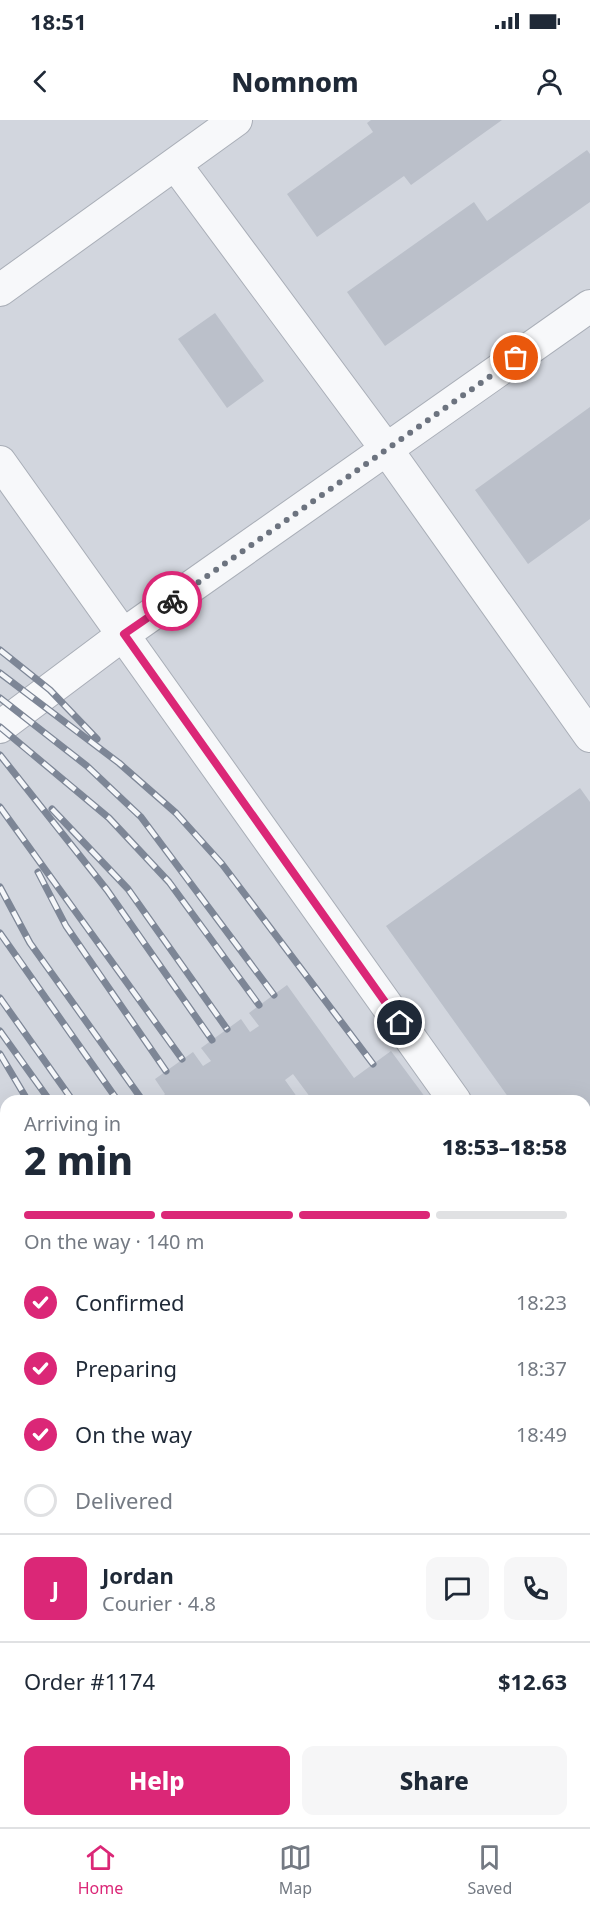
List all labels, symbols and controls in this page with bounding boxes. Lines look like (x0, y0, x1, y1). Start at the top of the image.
text: 18:51 (30, 6, 87, 36)
text: Nomnom (231, 63, 359, 100)
icon: back (24, 65, 57, 98)
icon: person (533, 65, 566, 98)
pin (490, 332, 541, 383)
icon: bag (499, 341, 532, 374)
courier (142, 571, 202, 631)
icon: bike (156, 585, 189, 618)
pin (374, 997, 425, 1048)
icon: home (383, 1006, 416, 1039)
text: Arriving in (24, 1110, 121, 1137)
text: 18:53–18:58 (442, 1131, 567, 1161)
text: 2 min (24, 1133, 133, 1186)
text: On the way · 140 m (24, 1228, 204, 1255)
icon: check (24, 1286, 57, 1319)
text: Confirmed (75, 1287, 185, 1317)
text: 18:23 (516, 1289, 567, 1316)
icon: check (24, 1352, 57, 1385)
text: Preparing (75, 1353, 177, 1383)
text: 18:37 (516, 1355, 567, 1382)
icon: check (24, 1418, 57, 1451)
text: On the way (75, 1419, 192, 1449)
text: 18:49 (516, 1421, 567, 1448)
text: Delivered (75, 1485, 173, 1515)
button: chat (426, 1557, 489, 1620)
button: phone (504, 1557, 567, 1620)
text: Jordan (102, 1560, 174, 1590)
text: J (52, 1573, 59, 1603)
text: Courier · 4.8 (102, 1590, 216, 1617)
text: Order #1174 (24, 1666, 155, 1696)
text: $12.63 (498, 1666, 567, 1696)
button: Help (24, 1746, 290, 1815)
button: Share (302, 1746, 567, 1815)
tab: Home (78, 1841, 123, 1899)
tab: Map (279, 1841, 312, 1899)
tab: Saved (467, 1841, 512, 1899)

